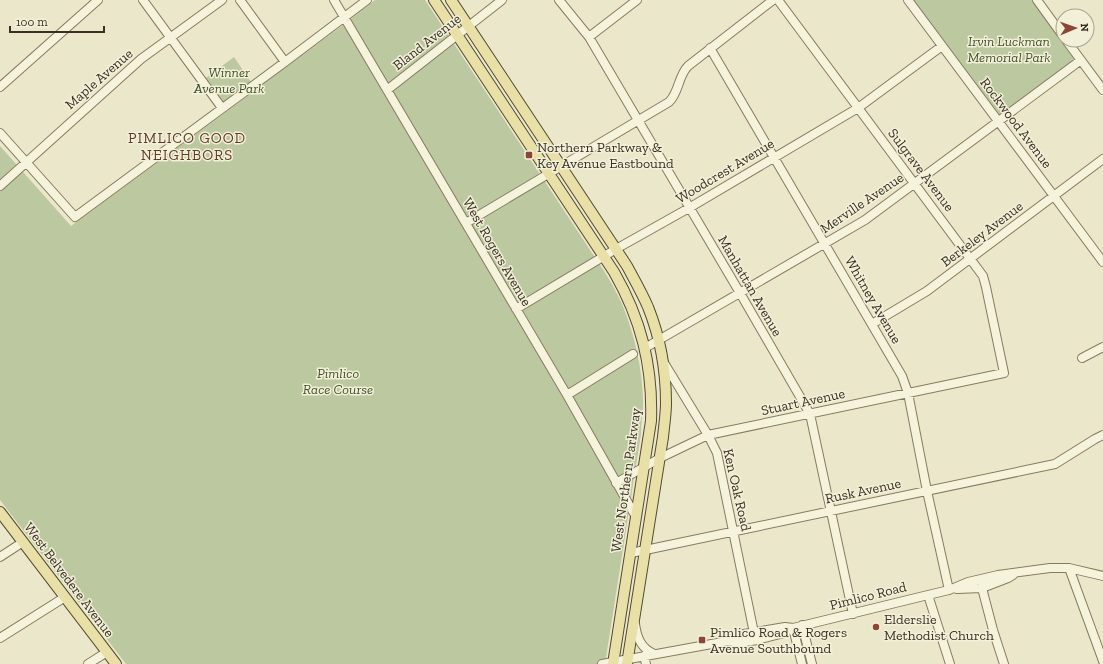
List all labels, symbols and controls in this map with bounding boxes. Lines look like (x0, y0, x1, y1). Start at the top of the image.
scale bar (10, 8, 104, 34)
north arrow (1055, 8, 1095, 48)
street label: Bland Avenue (390, 10, 465, 74)
text: 100 m (16, 15, 48, 29)
text: N (1078, 23, 1091, 33)
park label: Irvin Luckman Memorial Park (967, 33, 1051, 66)
street label: Maple Avenue (62, 45, 137, 113)
park label: Winner Avenue Park (193, 64, 264, 97)
street label: Rockwood Avenue (976, 74, 1056, 172)
street label: Sulgrave Avenue (884, 125, 958, 215)
district label: PIMLICO GOOD NEIGHBORS (128, 129, 246, 164)
street label: Woodcrest Avenue (673, 135, 778, 207)
place label: Northern Parkway & Key Avenue Eastbound (537, 139, 674, 172)
marker: Northern Parkway & Key Avenue Eastbound (524, 150, 534, 160)
street label: Merville Avenue (817, 169, 907, 237)
street label: West Rogers Avenue (459, 195, 535, 310)
street label: Berkeley Avenue (938, 197, 1027, 270)
street label: Manhattan Avenue (714, 232, 786, 340)
street label: Whitney Avenue (841, 253, 905, 347)
park label: Pimlico Race Course (303, 365, 373, 398)
street label: Stuart Avenue (759, 385, 847, 419)
street label: West Northern Parkway (607, 406, 645, 553)
street label: Ken Oak Road (719, 447, 755, 533)
street label: Rusk Avenue (824, 475, 903, 507)
street label: West Belvedere Avenue (20, 519, 118, 641)
street label: Pimlico Road (828, 578, 908, 614)
place label: Elderslie Methodist Church (884, 611, 994, 644)
marker: Elderslie Methodist Church (871, 622, 881, 632)
place label: Pimlico Road & Rogers Avenue Southbound (710, 624, 847, 657)
marker: Pimlico Road & Rogers Avenue Southbound (697, 635, 707, 645)

